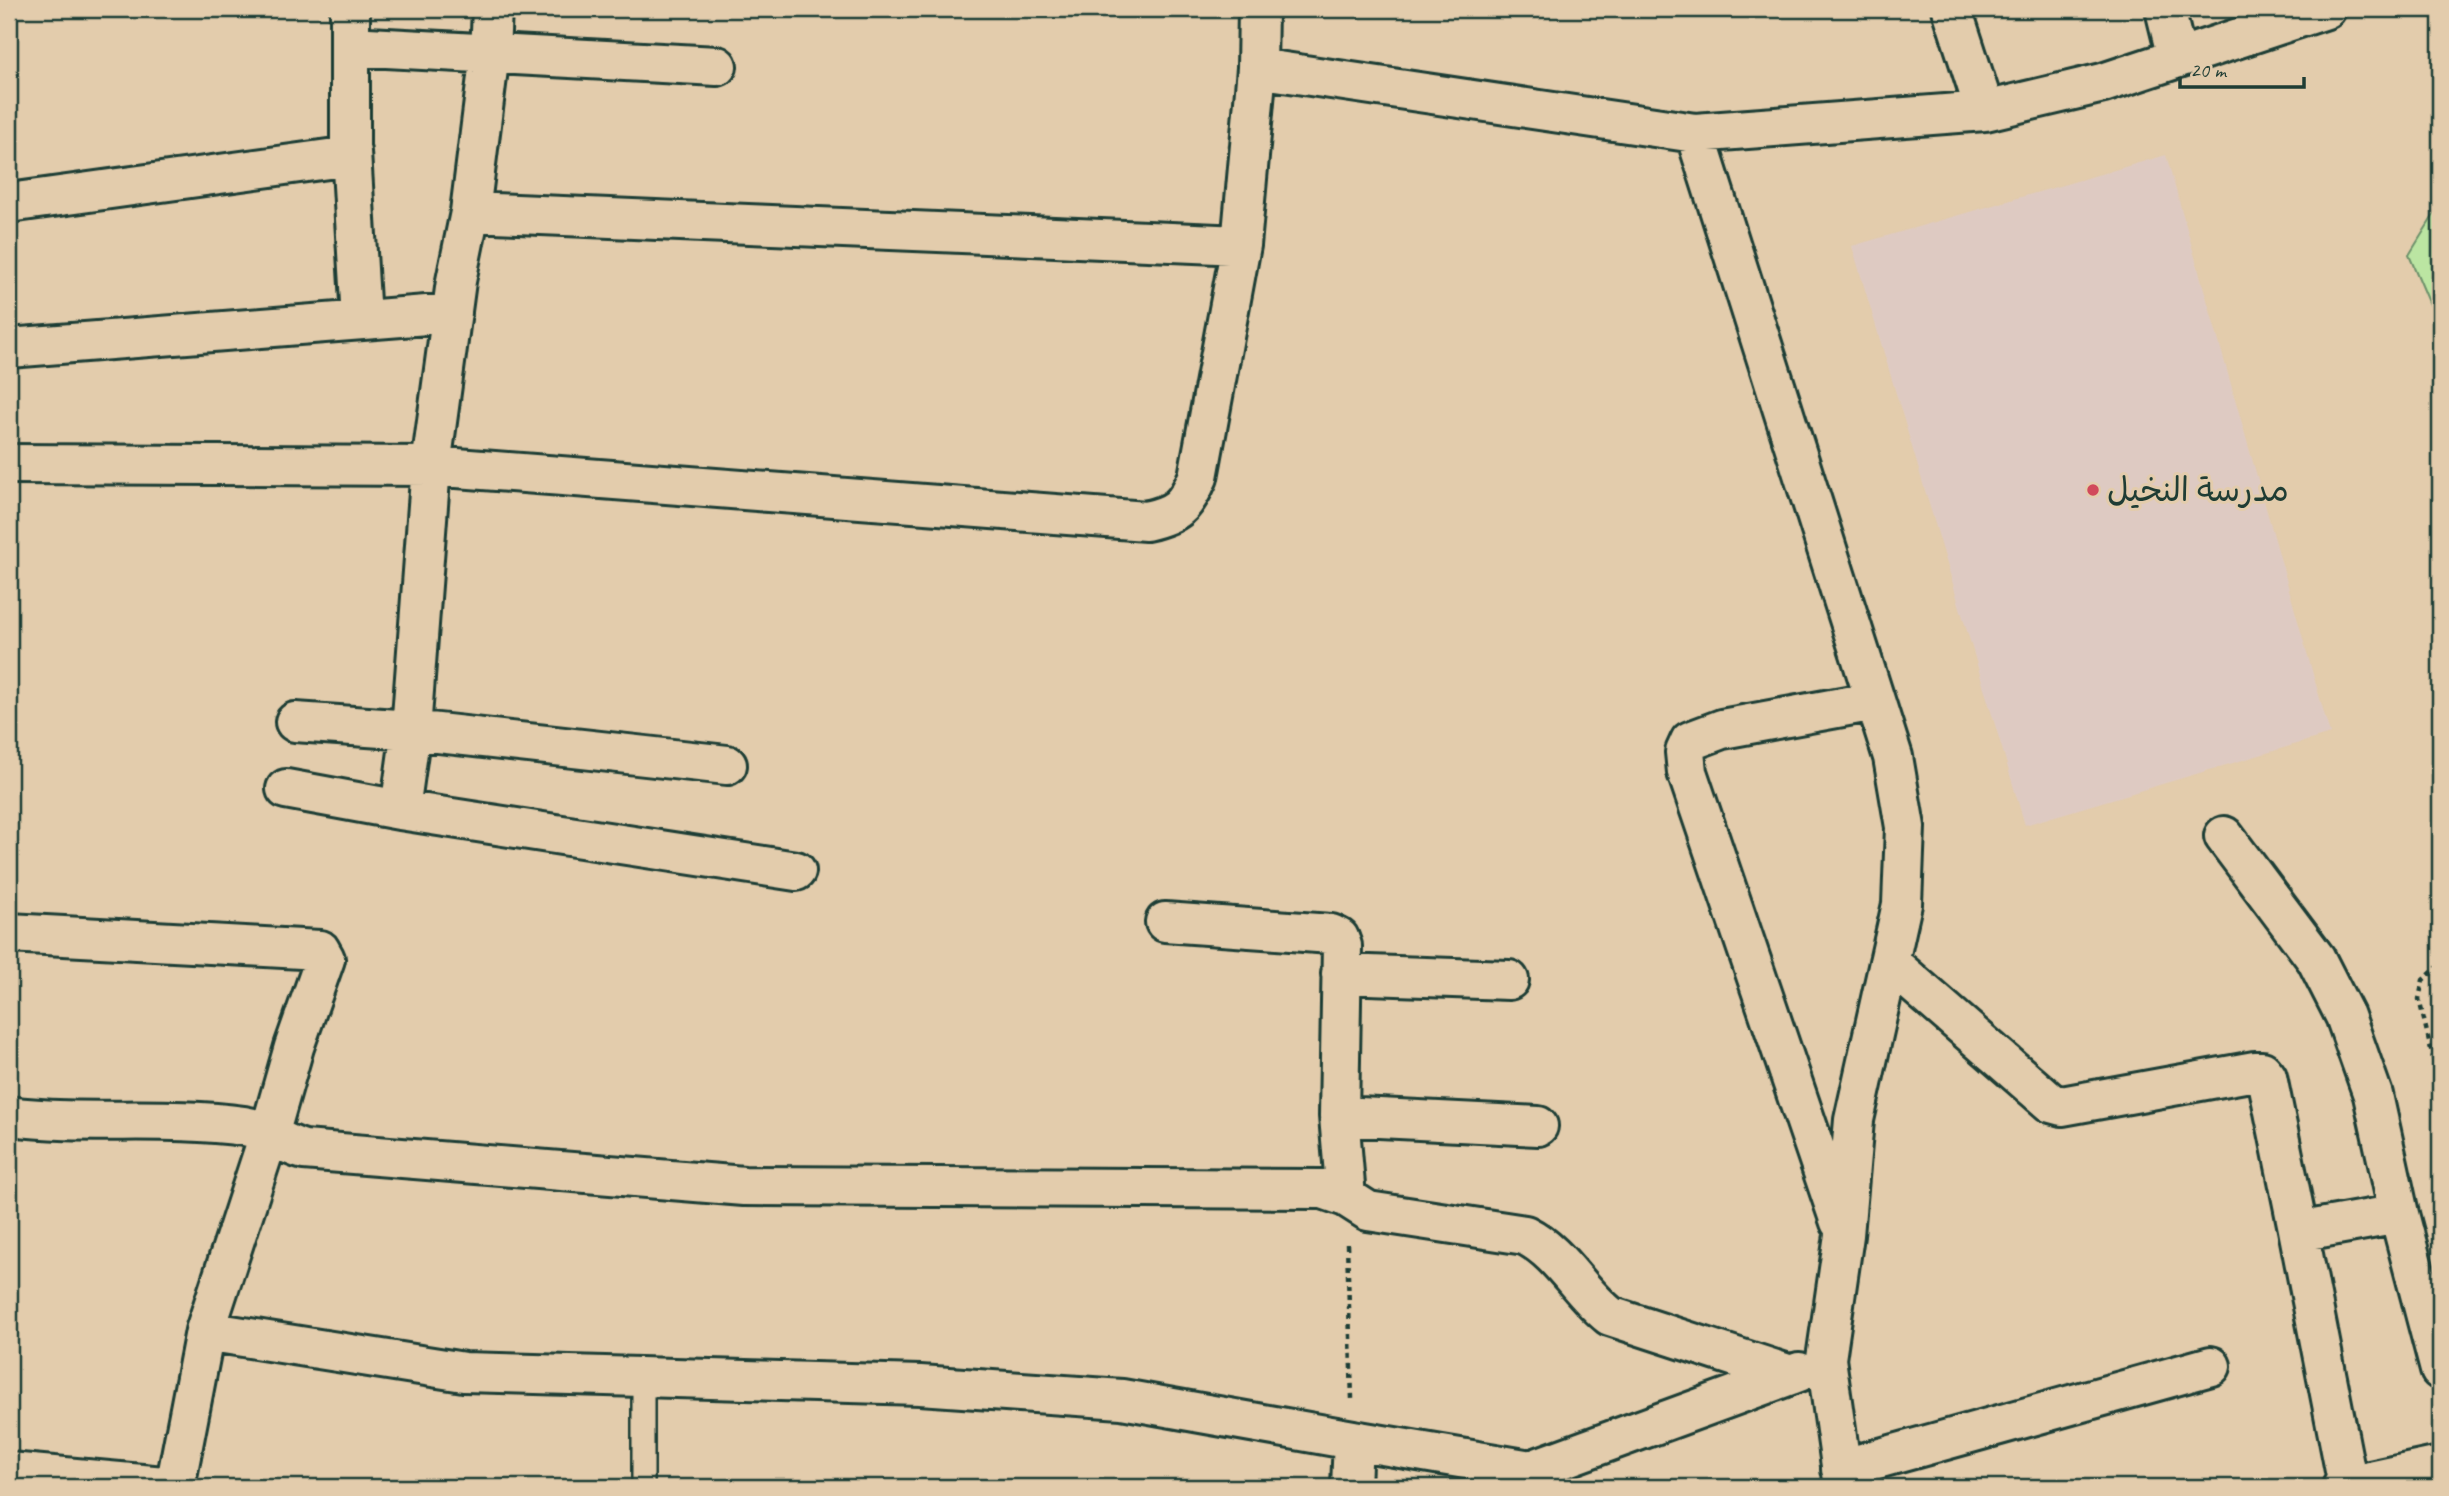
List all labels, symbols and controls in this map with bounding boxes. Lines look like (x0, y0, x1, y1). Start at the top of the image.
scale bar (2180, 46, 2304, 90)
text: 20 m (2190, 57, 2228, 83)
place label: مدرسة النخيل (2107, 469, 2289, 511)
marker: مدرسة النخيل (2085, 482, 2101, 498)

